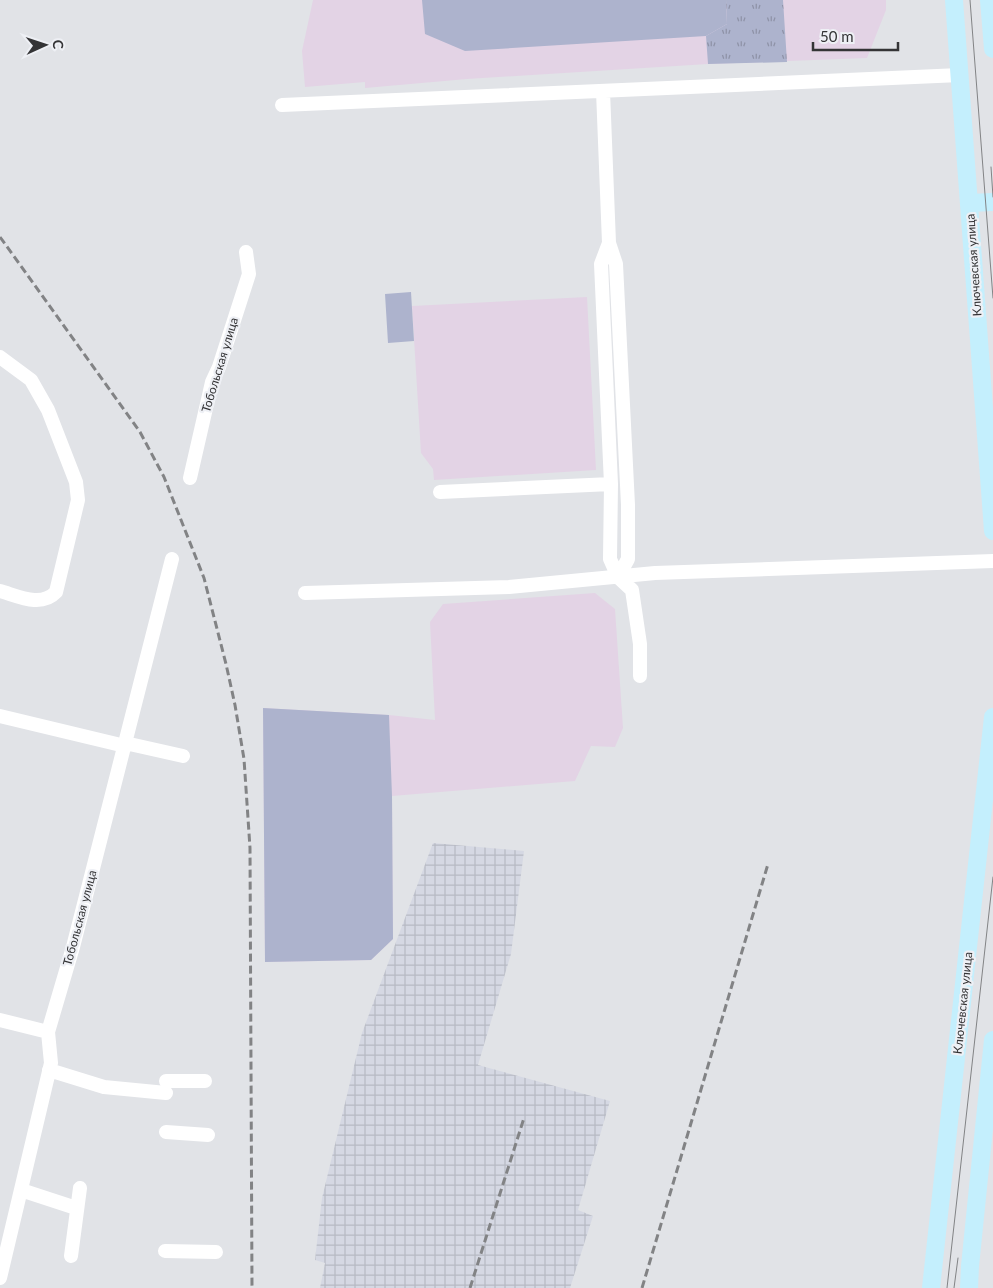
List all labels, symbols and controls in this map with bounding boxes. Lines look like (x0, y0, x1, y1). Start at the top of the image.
north arrow (20, 20, 70, 70)
scale bar (813, 20, 898, 52)
text: 50 m (820, 27, 854, 45)
text: С (50, 39, 67, 50)
street label: Ключевская улица (962, 213, 985, 317)
street label: Тобольская улица (198, 316, 241, 414)
street label: Тобольская улица (60, 868, 100, 967)
street label: Ключевская улица (950, 951, 975, 1055)

